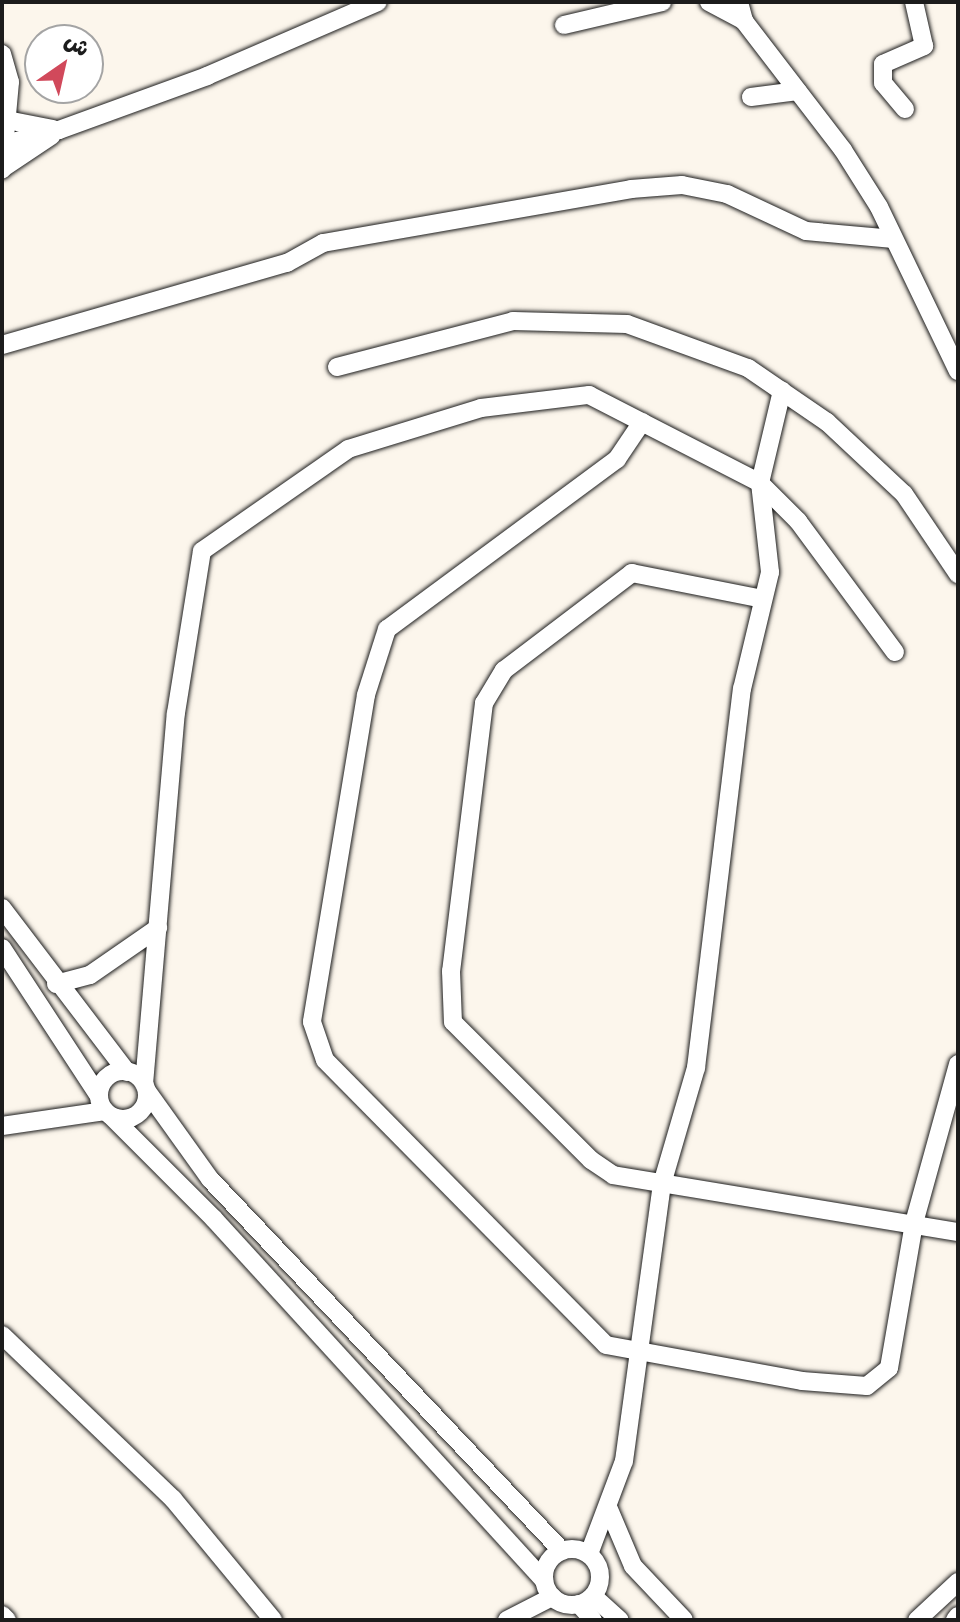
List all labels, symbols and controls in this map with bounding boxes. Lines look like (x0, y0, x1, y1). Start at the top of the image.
north arrow (24, 24, 104, 104)
text: ش (58, 26, 95, 65)

